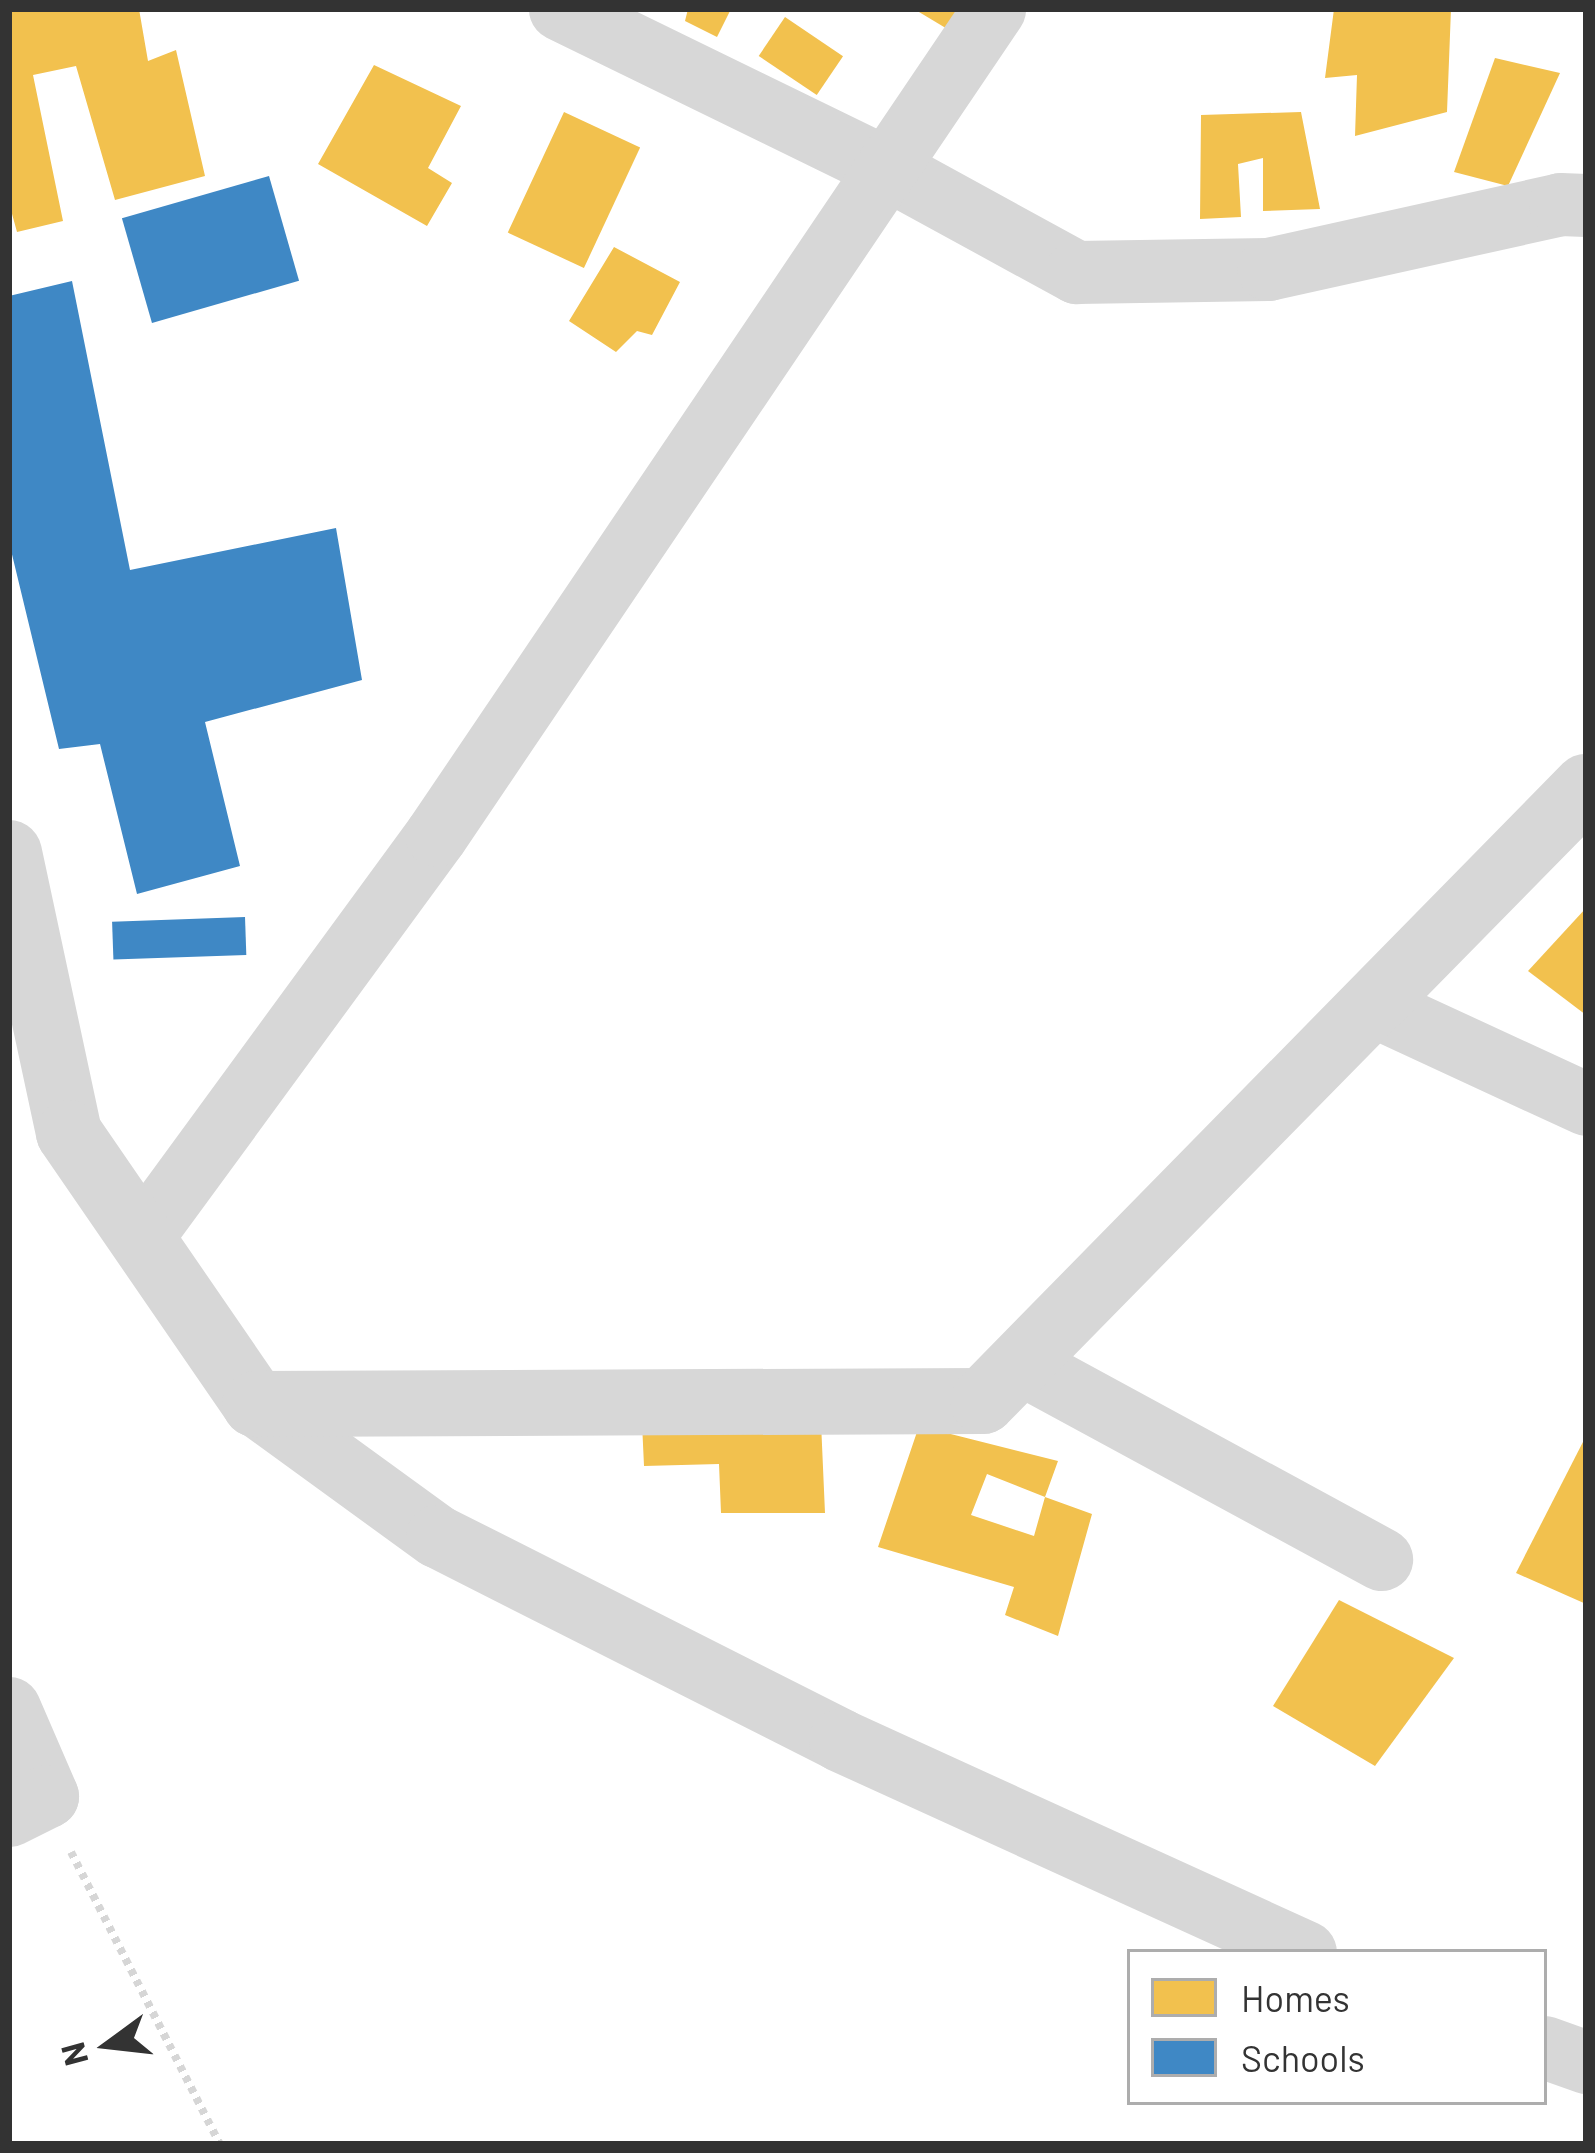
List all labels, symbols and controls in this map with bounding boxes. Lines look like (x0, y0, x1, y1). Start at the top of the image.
legend (1127, 1949, 1547, 2105)
text: Homes (1241, 1976, 1350, 2019)
north arrow (48, 1985, 168, 2105)
text: Schools (1241, 2036, 1365, 2079)
text: N (51, 2039, 95, 2070)

